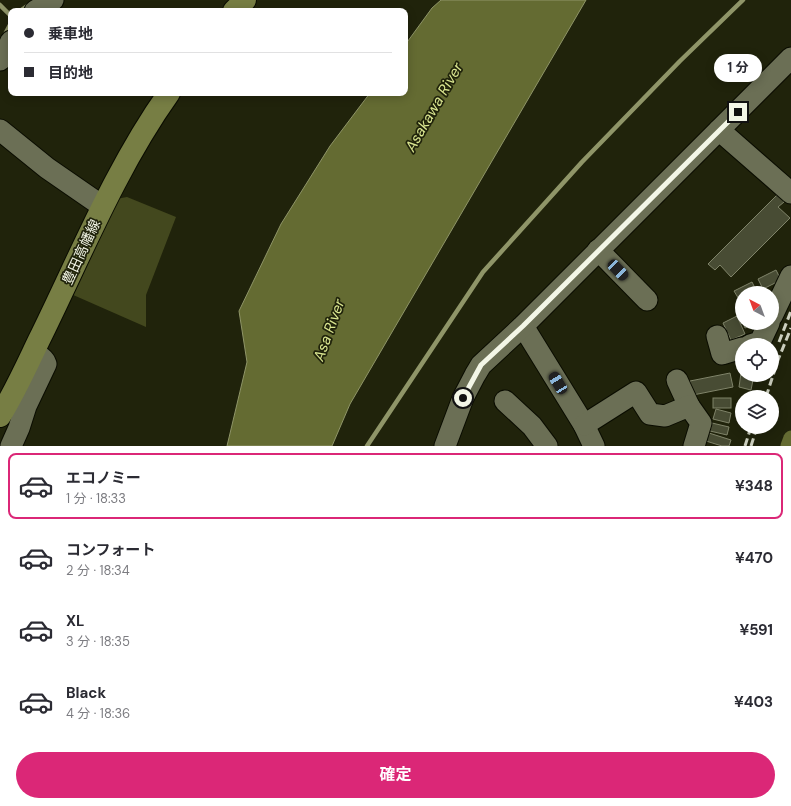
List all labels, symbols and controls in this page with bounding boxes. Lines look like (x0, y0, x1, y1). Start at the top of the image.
text: 乗車地 (48, 24, 93, 44)
callout: 1 分 (714, 54, 762, 82)
water label: Asakawa River (400, 58, 468, 156)
text: 1 分 (728, 59, 748, 76)
text: 目的地 (48, 63, 93, 83)
route end (729, 103, 747, 121)
street label: 豊田高幡線 (58, 216, 104, 288)
car (605, 257, 631, 283)
north arrow (735, 286, 779, 330)
map controls (735, 286, 779, 434)
water label: Asa River (308, 296, 350, 365)
button: locate (735, 338, 779, 382)
car (547, 370, 569, 396)
route start (454, 389, 472, 407)
button: layers (735, 390, 779, 434)
icon: car (18, 468, 54, 504)
text: エコノミー (66, 468, 141, 488)
text: ¥348 (735, 476, 773, 496)
text: 1 分 · 18:33 (66, 490, 126, 507)
icon: car (18, 540, 54, 576)
text: コンフォート (66, 540, 156, 560)
text: ¥470 (735, 548, 773, 568)
text: 2 分 · 18:34 (66, 562, 130, 579)
text: XL (66, 611, 84, 631)
icon: car (18, 612, 54, 648)
text: ¥591 (739, 620, 773, 640)
text: 3 分 · 18:35 (66, 633, 130, 650)
text: Black (66, 683, 106, 703)
icon: car (18, 684, 54, 720)
text: ¥403 (734, 692, 773, 712)
text: 4 分 · 18:36 (66, 705, 130, 722)
button: 確定 (16, 752, 775, 798)

